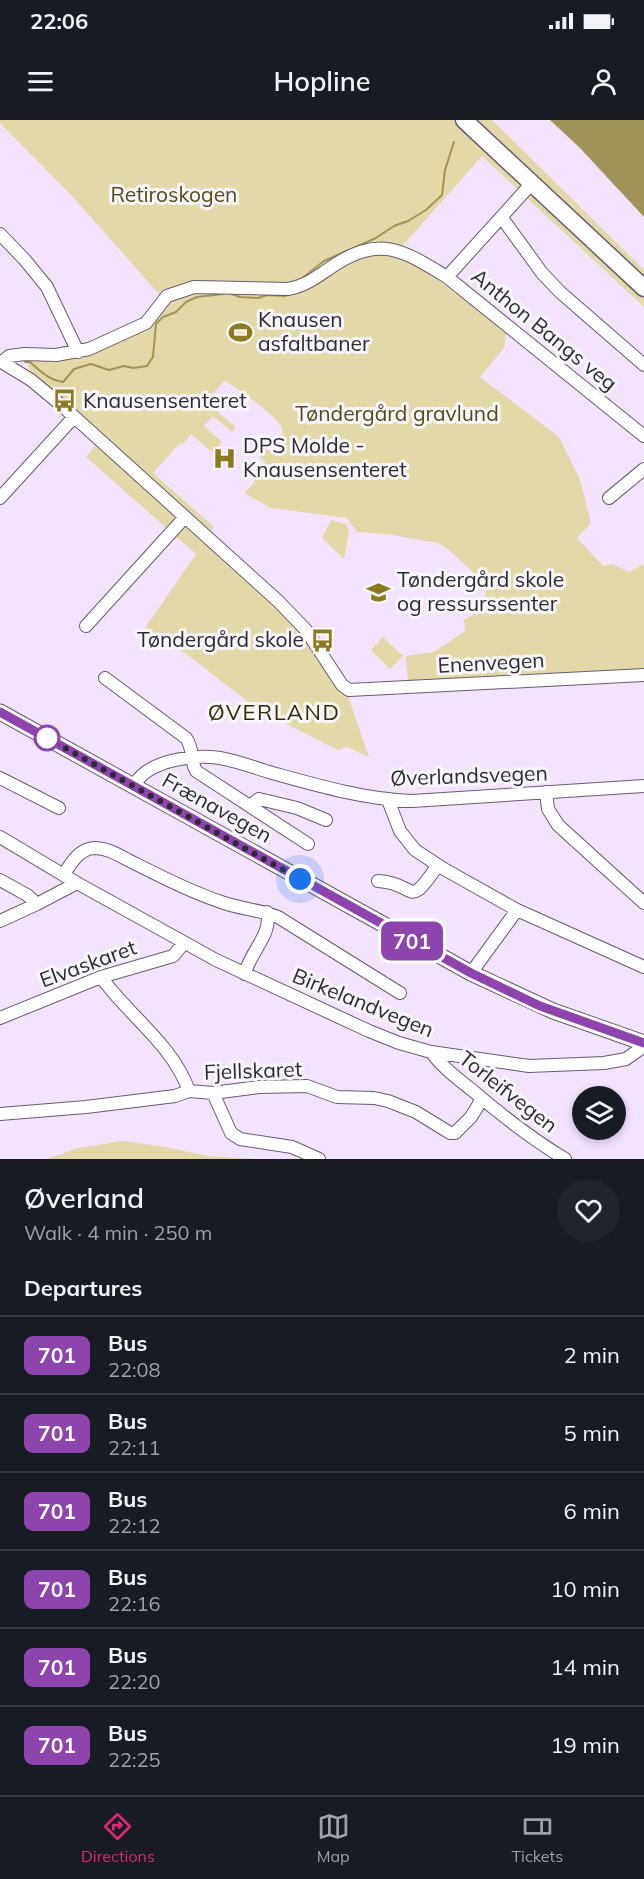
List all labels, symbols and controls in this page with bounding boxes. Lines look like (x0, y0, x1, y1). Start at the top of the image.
text: 22:06 (30, 7, 88, 35)
text: Hopline (273, 64, 371, 98)
icon: menu (24, 65, 57, 98)
icon: person (587, 65, 620, 98)
park label: Retiroskogen (111, 181, 237, 207)
street label: Anthon Bangs veg (466, 262, 623, 396)
place label: Knausen asfaltbaner (258, 306, 370, 356)
sports icon: Knausen asfaltbaner (227, 319, 253, 345)
place label: Knausensenteret (83, 387, 247, 413)
bus stop icon: Knausensenteret (52, 388, 78, 414)
park label: Tøndergård gravlund (295, 400, 499, 426)
place label: DPS Molde - Knausensenteret (243, 432, 407, 482)
hospital icon: DPS Molde - Knausensenteret (212, 445, 238, 471)
place label: Tøndergård skole og ressurssenter (397, 566, 564, 616)
school or university icon: Tøndergård skole og ressurssenter (366, 579, 392, 605)
place label: Tøndergård skole (137, 626, 304, 652)
bus stop icon: Tøndergård skole (309, 627, 335, 653)
street label: Enenvegen (437, 646, 545, 678)
district label: ØVERLAND (208, 698, 340, 726)
unlabelled marker (34, 725, 60, 751)
street label: Øverlandsvegen (390, 759, 548, 791)
street label: Frænavegen (158, 766, 277, 848)
your location (285, 864, 315, 894)
line badge: 701 (378, 922, 446, 960)
text: 701 (393, 928, 431, 954)
street label: Elvaskaret (36, 934, 139, 993)
street label: Birkelandvegen (289, 962, 438, 1042)
street label: Torleifvegen (454, 1045, 563, 1138)
street label: Fjellskaret (203, 1055, 302, 1085)
map controls (572, 1086, 626, 1140)
button: layers (572, 1086, 626, 1140)
button: heart (557, 1179, 620, 1242)
text: Øverland (24, 1180, 144, 1215)
text: Walk · 4 min · 250 m (24, 1220, 212, 1245)
text: Departures (24, 1274, 142, 1302)
text: Bus (108, 1329, 147, 1357)
text: 2 min (564, 1341, 620, 1369)
text: 701 (38, 1342, 76, 1368)
text: 22:08 (108, 1357, 161, 1382)
text: Bus (108, 1407, 147, 1435)
text: 5 min (564, 1419, 620, 1447)
text: 701 (38, 1420, 76, 1446)
text: 22:11 (108, 1435, 161, 1460)
text: Bus (108, 1485, 147, 1513)
text: 6 min (564, 1497, 620, 1525)
text: 701 (38, 1498, 76, 1524)
text: 22:12 (108, 1513, 161, 1538)
text: Bus (108, 1563, 147, 1591)
text: 10 min (550, 1575, 620, 1603)
text: 701 (38, 1576, 76, 1602)
text: 22:16 (108, 1591, 161, 1616)
text: Bus (108, 1641, 147, 1669)
text: 14 min (550, 1653, 620, 1681)
text: 701 (38, 1654, 76, 1680)
text: 22:20 (108, 1669, 161, 1694)
text: Bus (108, 1719, 147, 1747)
text: 19 min (550, 1731, 620, 1759)
text: 701 (38, 1732, 76, 1758)
text: 22:25 (108, 1747, 161, 1772)
tab: Directions (81, 1810, 155, 1866)
tab: Map (317, 1810, 350, 1866)
tab: Tickets (511, 1810, 563, 1866)

